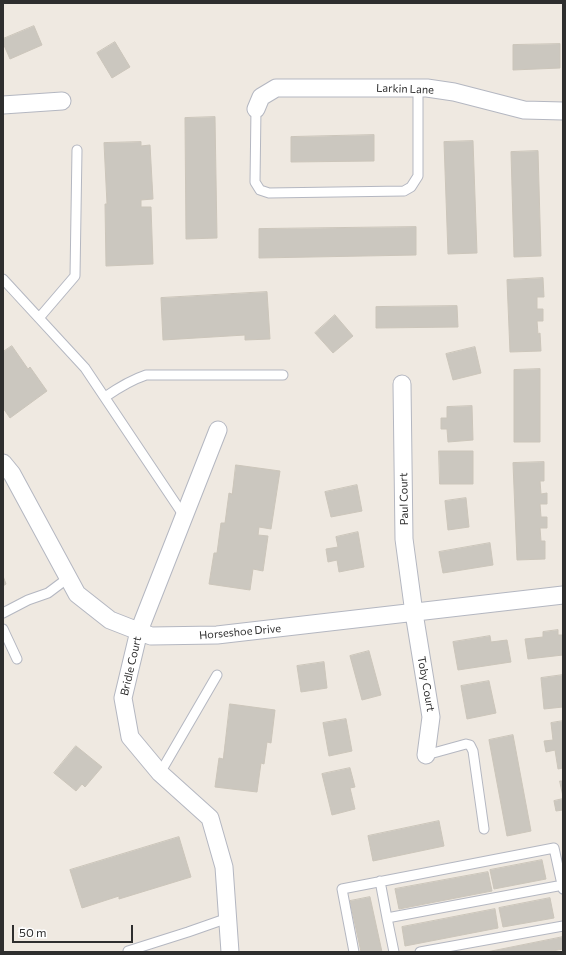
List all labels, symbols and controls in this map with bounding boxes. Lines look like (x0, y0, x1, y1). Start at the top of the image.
street label: Larkin Lane (376, 81, 434, 97)
street label: Paul Court (397, 472, 411, 526)
street label: Horseshoe Drive (198, 622, 282, 642)
street label: Bridle Court (118, 635, 144, 697)
street label: Toby Court (415, 655, 437, 713)
scale bar (14, 917, 135, 943)
text: 50 m (19, 925, 47, 939)

